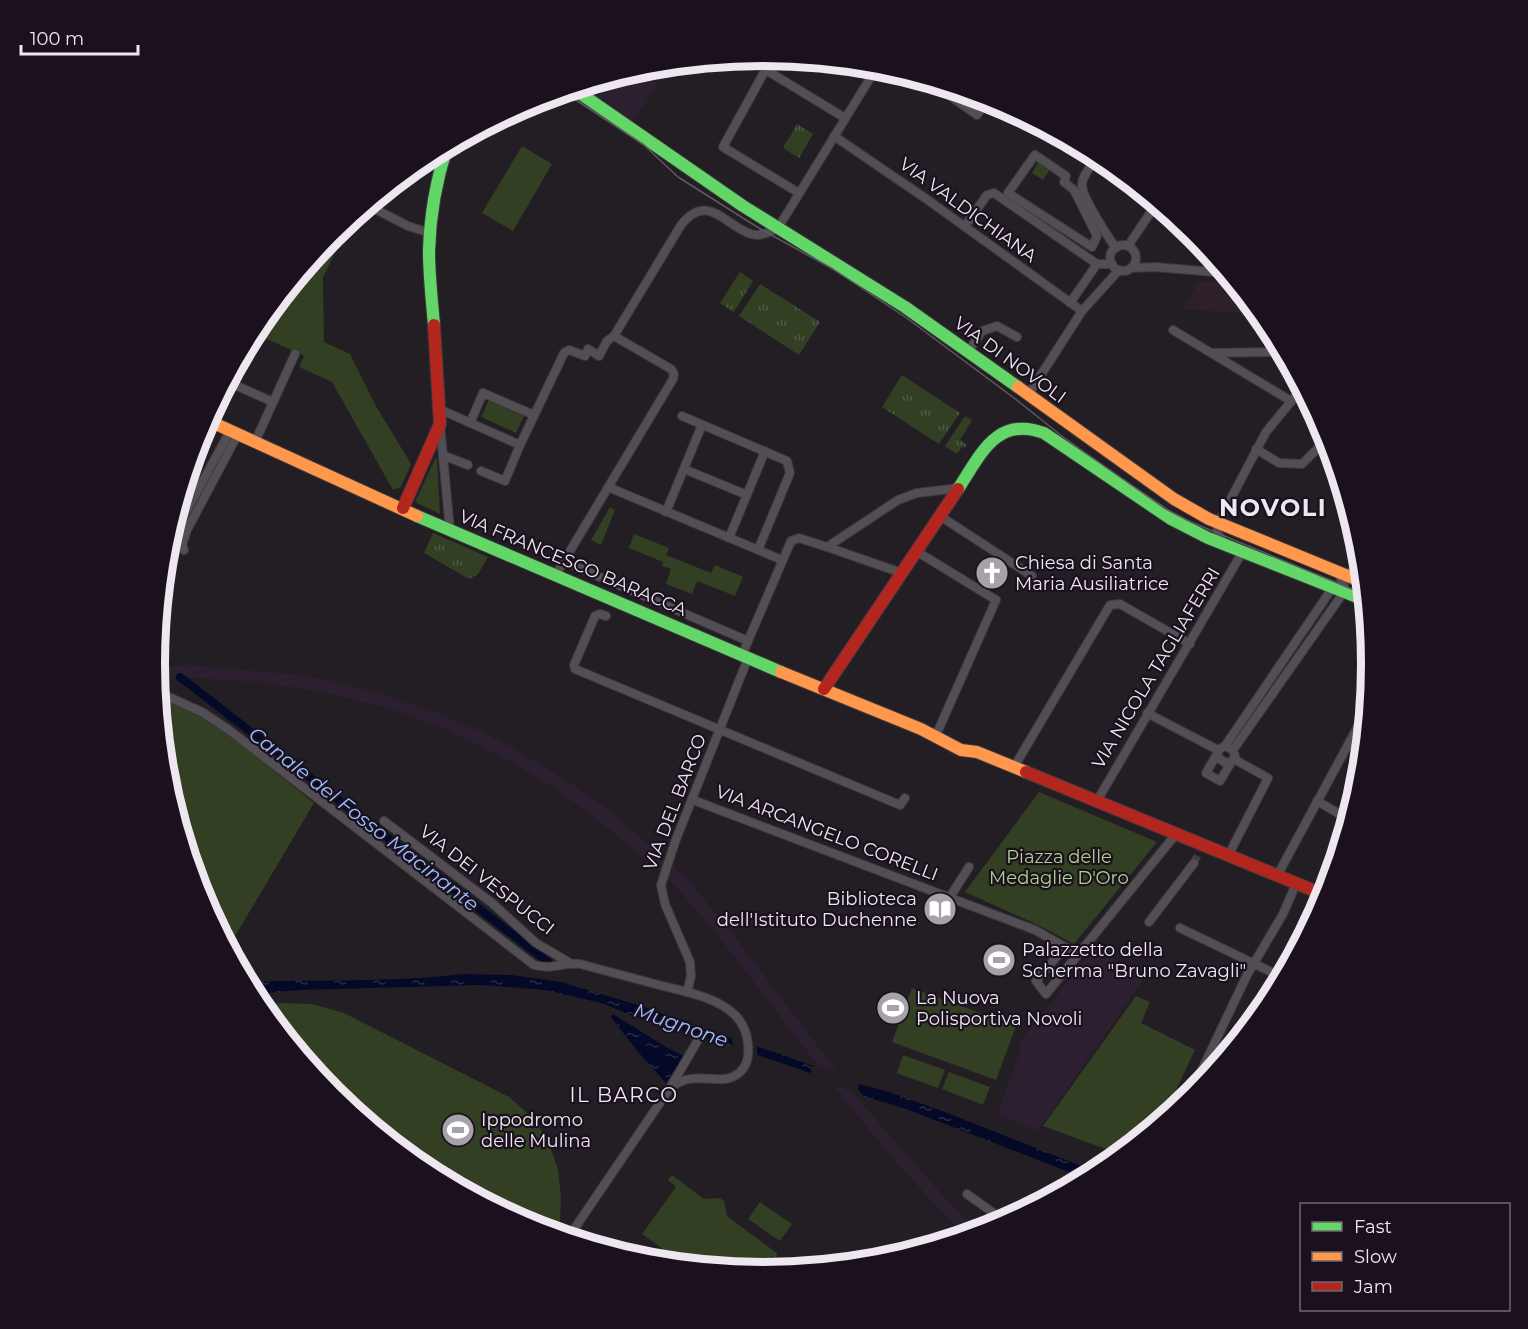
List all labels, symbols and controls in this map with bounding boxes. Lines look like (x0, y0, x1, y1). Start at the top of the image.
scale bar (21, 18, 138, 56)
text: 100 m (30, 28, 84, 50)
street label: VIA VALDICHIANA (895, 153, 1041, 267)
street label: VIA DI NOVOLI (950, 312, 1070, 408)
district label: NOVOLI (1219, 493, 1327, 522)
street label: VIA FRANCESCO BARACCA (456, 505, 690, 621)
place label: Chiesa di Santa Maria Ausiliatrice (1015, 552, 1169, 595)
church icon: Chiesa di Santa Maria Ausiliatrice (974, 555, 1010, 591)
street label: VIA NICOLA TAGLIAFERRI (1087, 563, 1225, 773)
water label: Canale del Fosso Macinante (244, 722, 484, 916)
street label: VIA DEL BARCO (639, 731, 711, 873)
street label: VIA ARCANGELO CORELLI (713, 780, 941, 886)
street label: VIA DEI VESPUCCI (415, 820, 559, 940)
park label: Piazza delle Medaglie D'Oro (989, 846, 1129, 889)
place label: Biblioteca dell'Istituto Duchenne (717, 888, 917, 931)
library icon: Biblioteca dell'Istituto Duchenne (922, 891, 958, 927)
place label: Palazzetto della Scherma "Bruno Zavagli" (1022, 939, 1246, 982)
sports icon: Palazzetto della Scherma "Bruno Zavagli" (981, 942, 1017, 978)
place label: La Nuova Polisportiva Novoli (916, 987, 1082, 1030)
sports icon: La Nuova Polisportiva Novoli (875, 990, 911, 1026)
water label: Mugnone (631, 998, 731, 1052)
district label: IL BARCO (569, 1083, 679, 1107)
place label: Ippodromo delle Mulina (481, 1109, 591, 1152)
sports icon: Ippodromo delle Mulina (440, 1112, 476, 1148)
legend (1300, 1203, 1510, 1311)
text: Fast (1354, 1216, 1392, 1238)
text: Slow (1354, 1246, 1397, 1268)
text: Jam (1353, 1276, 1393, 1298)

